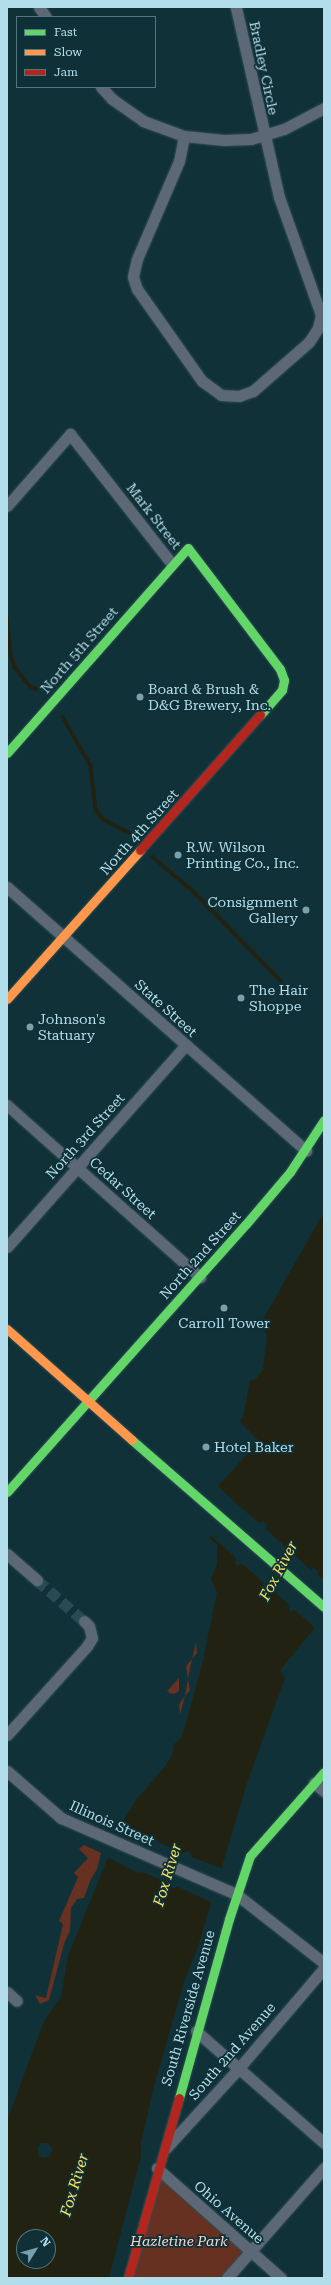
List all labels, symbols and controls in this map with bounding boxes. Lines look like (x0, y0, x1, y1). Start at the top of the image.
legend (16, 16, 156, 88)
street label: Bradley Circle (246, 20, 282, 116)
text: Fast (54, 25, 77, 39)
text: Slow (54, 45, 82, 59)
text: Jam (54, 65, 78, 79)
street label: Mark Street (123, 480, 185, 552)
street label: North 5th Street (37, 603, 121, 697)
place label: Board & Brush & D&G Brewery, Inc. (148, 681, 271, 714)
marker: Board & Brush & D&G Brewery, Inc. (135, 692, 145, 702)
street label: North 4th Street (96, 786, 182, 878)
place label: R.W. Wilson Printing Co., Inc. (186, 839, 299, 872)
marker: R.W. Wilson Printing Co., Inc. (173, 850, 183, 860)
place label: Consignment Gallery (207, 894, 298, 926)
marker: Consignment Gallery (301, 905, 311, 915)
street label: State Street (132, 976, 200, 1040)
place label: The Hair Shoppe (249, 982, 308, 1014)
marker: The Hair Shoppe (236, 993, 246, 1003)
place label: Johnson's Statuary (38, 1011, 105, 1044)
marker: Johnson's Statuary (25, 1022, 35, 1032)
street label: North 3rd Street (42, 1090, 128, 1182)
street label: Cedar Street (86, 1154, 160, 1222)
street label: North 2nd Street (156, 1207, 244, 1303)
marker: Carroll Tower (219, 1303, 229, 1313)
place label: Carroll Tower (178, 1315, 270, 1331)
place label: Hotel Baker (214, 1439, 293, 1455)
marker: Hotel Baker (201, 1442, 211, 1452)
water label: Fox River (256, 1538, 302, 1604)
street label: Illinois Street (67, 1797, 157, 1849)
water label: Fox River (150, 1841, 186, 1909)
street label: South Riverside Avenue (158, 1928, 218, 2088)
street label: South 2nd Avenue (185, 1999, 279, 2103)
water label: Fox River (57, 2151, 93, 2219)
street label: Ohio Avenue (191, 2177, 267, 2247)
north arrow (16, 2229, 56, 2269)
park label: Hazletine Park (130, 2233, 228, 2249)
text: N (37, 2235, 53, 2249)

